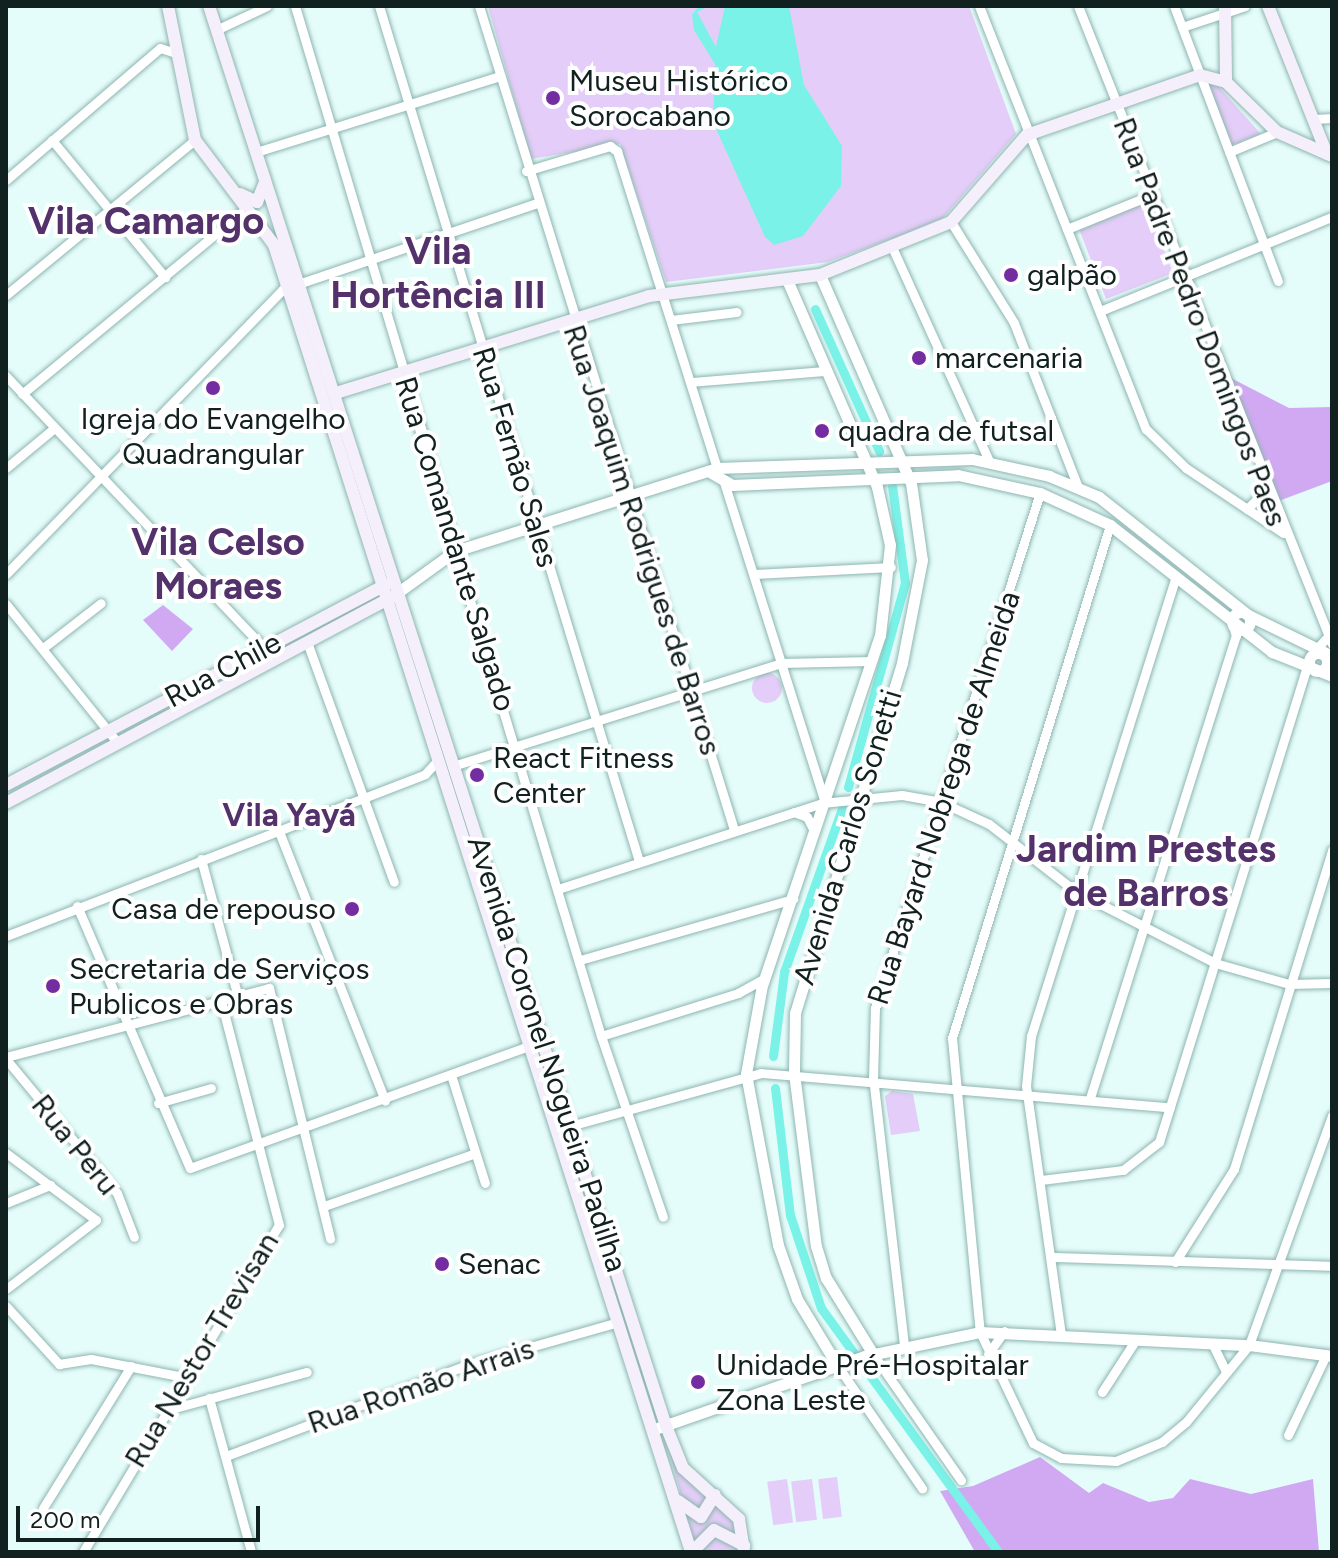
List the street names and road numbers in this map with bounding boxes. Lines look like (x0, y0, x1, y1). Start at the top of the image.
street label: Rua Padre Pedro Domingos Paes (1105, 113, 1295, 531)
street label: Rua Joaquim Rodrigues de Barros (555, 320, 729, 760)
street label: Rua Fernão Sales (464, 343, 566, 571)
street label: Rua Comandante Salgado (387, 372, 523, 716)
street label: Rua Bayard Nobrega de Almeida (860, 587, 1028, 1009)
street label: Rua Chile (159, 624, 287, 716)
street label: Avenida Carlos Sonetti (786, 685, 910, 989)
street label: Avenida Coronel Nogueira Padilha (459, 832, 635, 1276)
street label: Rua Peru (24, 1088, 126, 1202)
street label: Rua Nestor Trevisan (118, 1226, 286, 1474)
street label: Rua Romão Arrais (303, 1330, 539, 1442)

